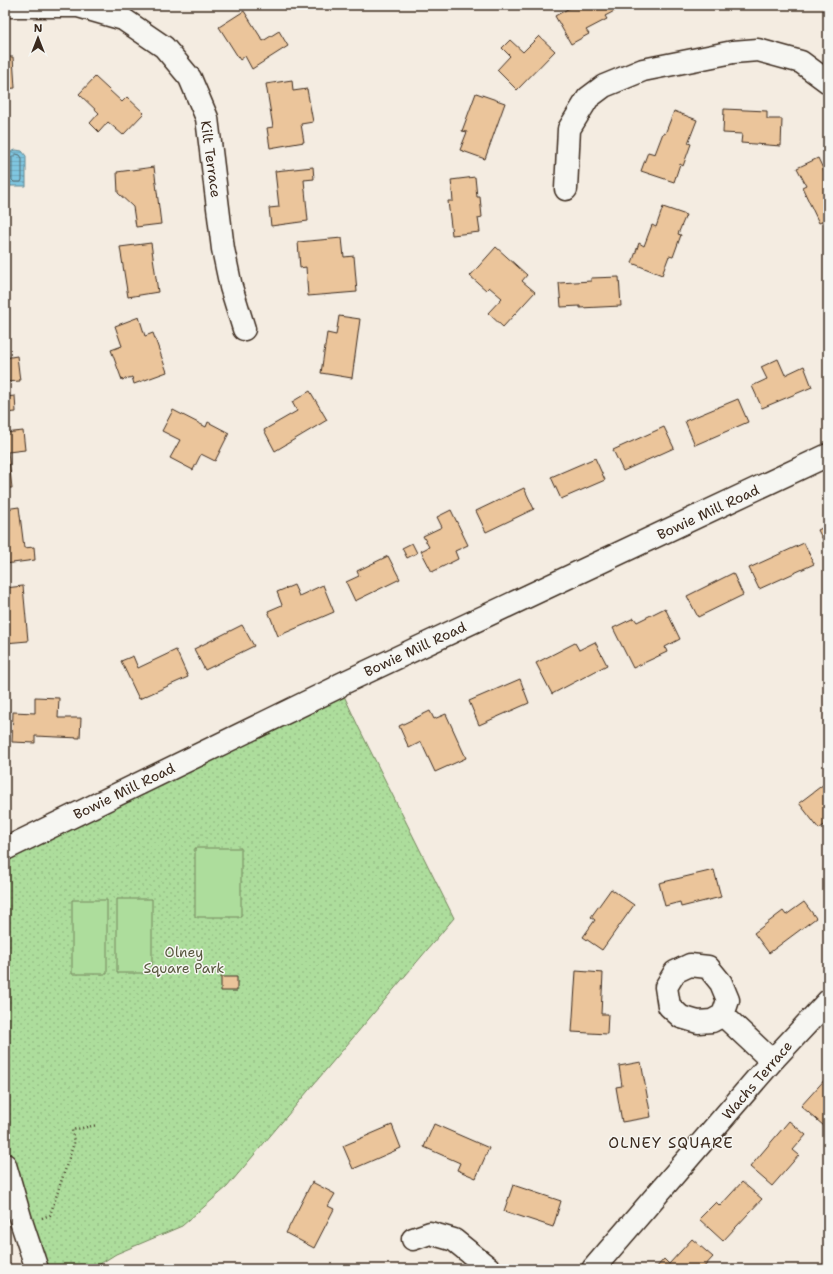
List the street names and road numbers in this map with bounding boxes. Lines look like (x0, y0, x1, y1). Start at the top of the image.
street label: Kilt Terrace (197, 119, 225, 199)
street label: Bowie Mill Road (654, 480, 762, 544)
street label: Bowie Mill Road (361, 617, 469, 681)
street label: Bowie Mill Road (70, 759, 178, 823)
street label: Wachs Terrace (718, 1037, 796, 1123)

